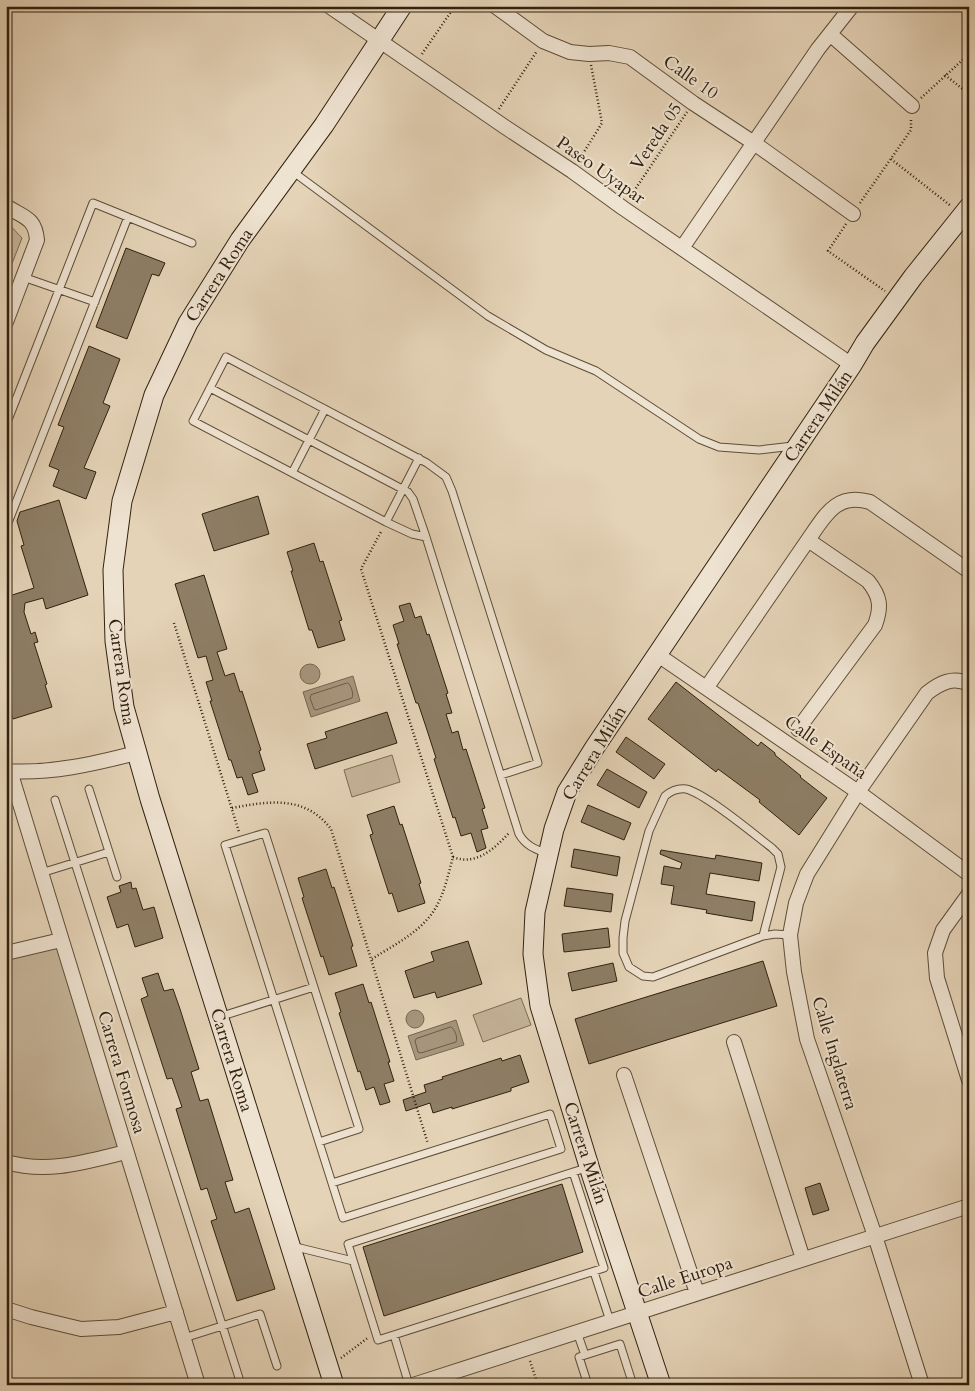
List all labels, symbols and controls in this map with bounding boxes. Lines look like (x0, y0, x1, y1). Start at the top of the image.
street label: Calle 10 (658, 49, 723, 105)
street label: Vereda 05 (625, 97, 688, 175)
street label: Paseo Uyapar (551, 131, 650, 210)
street label: Carrera Roma (180, 223, 259, 327)
street label: Carrera Milán (778, 364, 859, 467)
street label: Carrera Roma (102, 617, 141, 727)
street label: Carrera Milán (556, 700, 633, 805)
street label: Calle España (779, 710, 872, 785)
street label: Calle Inglaterra (805, 993, 864, 1113)
street label: Carrera Roma (204, 1005, 259, 1115)
street label: Carrera Formosa (91, 1008, 152, 1137)
street label: Carrera Milán (557, 1099, 614, 1208)
street label: Calle Europa (635, 1250, 736, 1305)

